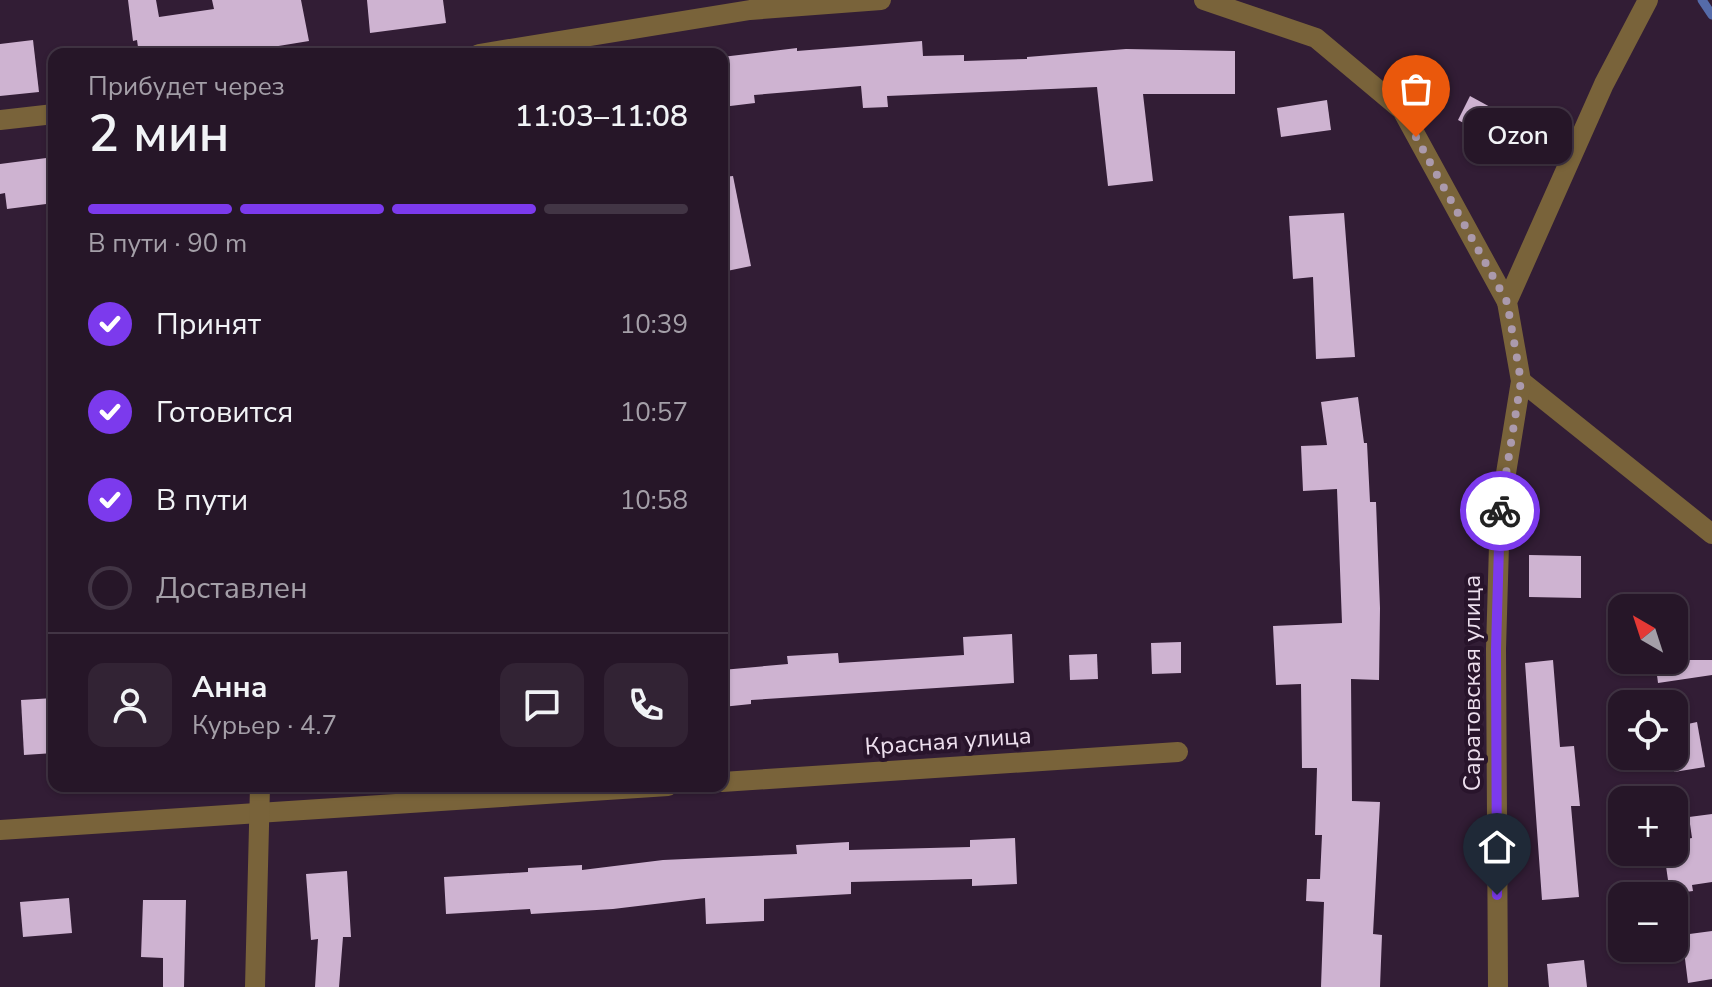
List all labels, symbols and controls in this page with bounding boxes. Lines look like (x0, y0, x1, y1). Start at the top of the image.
pin (1382, 55, 1450, 137)
icon: bag (1394, 67, 1438, 111)
text: Прибудет через (88, 69, 285, 104)
text: 11:03–11:08 (515, 96, 688, 137)
text: 2 мин (88, 98, 230, 169)
callout: Ozon (1464, 109, 1572, 165)
text: Ozon (1487, 118, 1549, 153)
text: В пути · 90 m (88, 226, 247, 261)
icon: check (88, 302, 132, 346)
text: Принят (156, 304, 261, 345)
text: 10:39 (620, 307, 688, 342)
icon: check (88, 390, 132, 434)
text: Готовится (156, 392, 293, 433)
text: 10:57 (620, 395, 688, 430)
courier (1460, 471, 1540, 551)
icon: check (88, 478, 132, 522)
text: В пути (156, 480, 248, 521)
text: 10:58 (620, 483, 688, 518)
icon: bike (1478, 489, 1522, 533)
text: Доставлен (156, 568, 308, 609)
street label: Саратовская улица (1456, 575, 1488, 791)
north arrow (1608, 594, 1688, 674)
map controls (1608, 594, 1688, 962)
button: person (88, 663, 172, 747)
button: chat (500, 663, 584, 747)
button: phone (604, 663, 688, 747)
text: Анна (192, 667, 268, 708)
button: locate (1608, 690, 1688, 770)
text: Курьер · 4.7 (192, 708, 337, 743)
street label: Красная улица (864, 719, 1032, 763)
button: + (1608, 786, 1688, 866)
pin (1463, 813, 1531, 895)
icon: home (1475, 825, 1519, 869)
button: − (1608, 882, 1688, 962)

